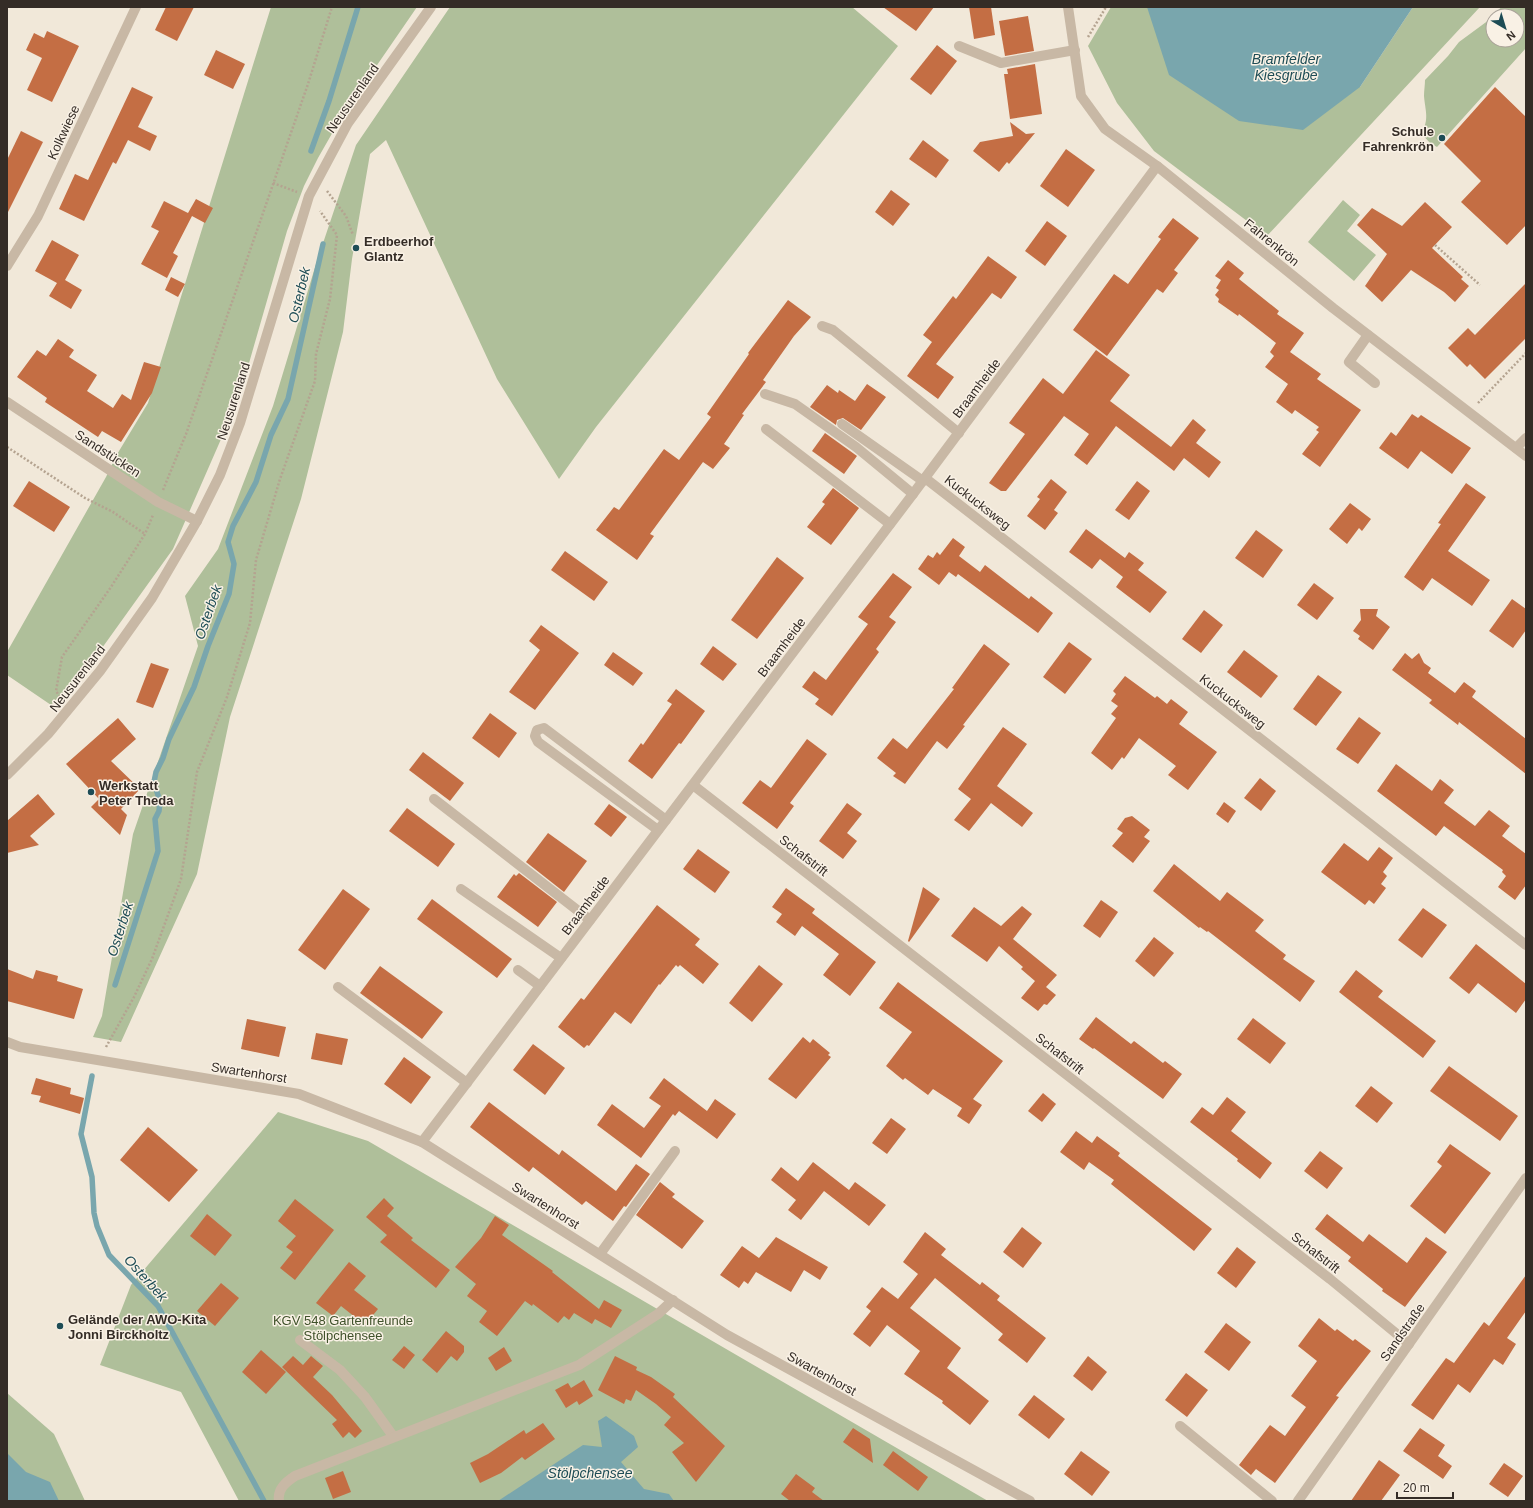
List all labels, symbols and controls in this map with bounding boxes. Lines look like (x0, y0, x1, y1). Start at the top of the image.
north arrow (1485, 8, 1525, 48)
text: N (1504, 29, 1518, 43)
water label: Bramfelder Kiesgrube (1252, 51, 1322, 83)
street label: Neusurenland (323, 61, 382, 136)
street label: Kolkwiese (44, 103, 83, 162)
place label: Schule Fahrenkrön (1362, 124, 1434, 154)
marker: Schule Fahrenkrön (1437, 133, 1447, 143)
street label: Fahrenkrön (1241, 216, 1302, 269)
place label: Erdbeerhof Glantz (364, 234, 434, 264)
marker: Erdbeerhof Glantz (351, 243, 361, 253)
water label: Osterbek (285, 265, 313, 324)
street label: Braamheide (949, 356, 1003, 421)
street label: Neusurenland (214, 360, 253, 442)
street label: Sandstücken (72, 427, 143, 480)
street label: Kuckucksweg (942, 472, 1014, 533)
water label: Osterbek (191, 582, 225, 641)
street label: Braamheide (754, 615, 808, 680)
street label: Neusurenland (47, 642, 108, 715)
street label: Kuckucksweg (1197, 671, 1269, 732)
place label: Werkstatt Peter Theda (99, 778, 174, 808)
marker: Werkstatt Peter Theda (86, 787, 96, 797)
street label: Schafstrift (776, 832, 831, 879)
street label: Braamheide (558, 873, 612, 938)
water label: Osterbek (104, 899, 137, 958)
street label: Schafstrift (1032, 1030, 1087, 1077)
street label: Swartenhorst (210, 1059, 288, 1086)
street label: Swartenhorst (509, 1179, 583, 1232)
street label: Schafstrift (1288, 1229, 1343, 1276)
water label: Osterbek (121, 1252, 172, 1305)
street label: Sandstraße (1377, 1300, 1428, 1364)
place label: Gelände der AWO-Kita Jonni Birckholtz (68, 1312, 207, 1342)
park label: KGV 548 Gartenfreunde Stölpchensee (273, 1313, 413, 1343)
marker: Gelände der AWO-Kita Jonni Birckholtz (55, 1321, 65, 1331)
street label: Swartenhorst (785, 1348, 859, 1399)
water label: Stölpchensee (548, 1465, 633, 1481)
scale bar (1397, 1474, 1453, 1500)
text: 20 m (1403, 1481, 1430, 1495)

